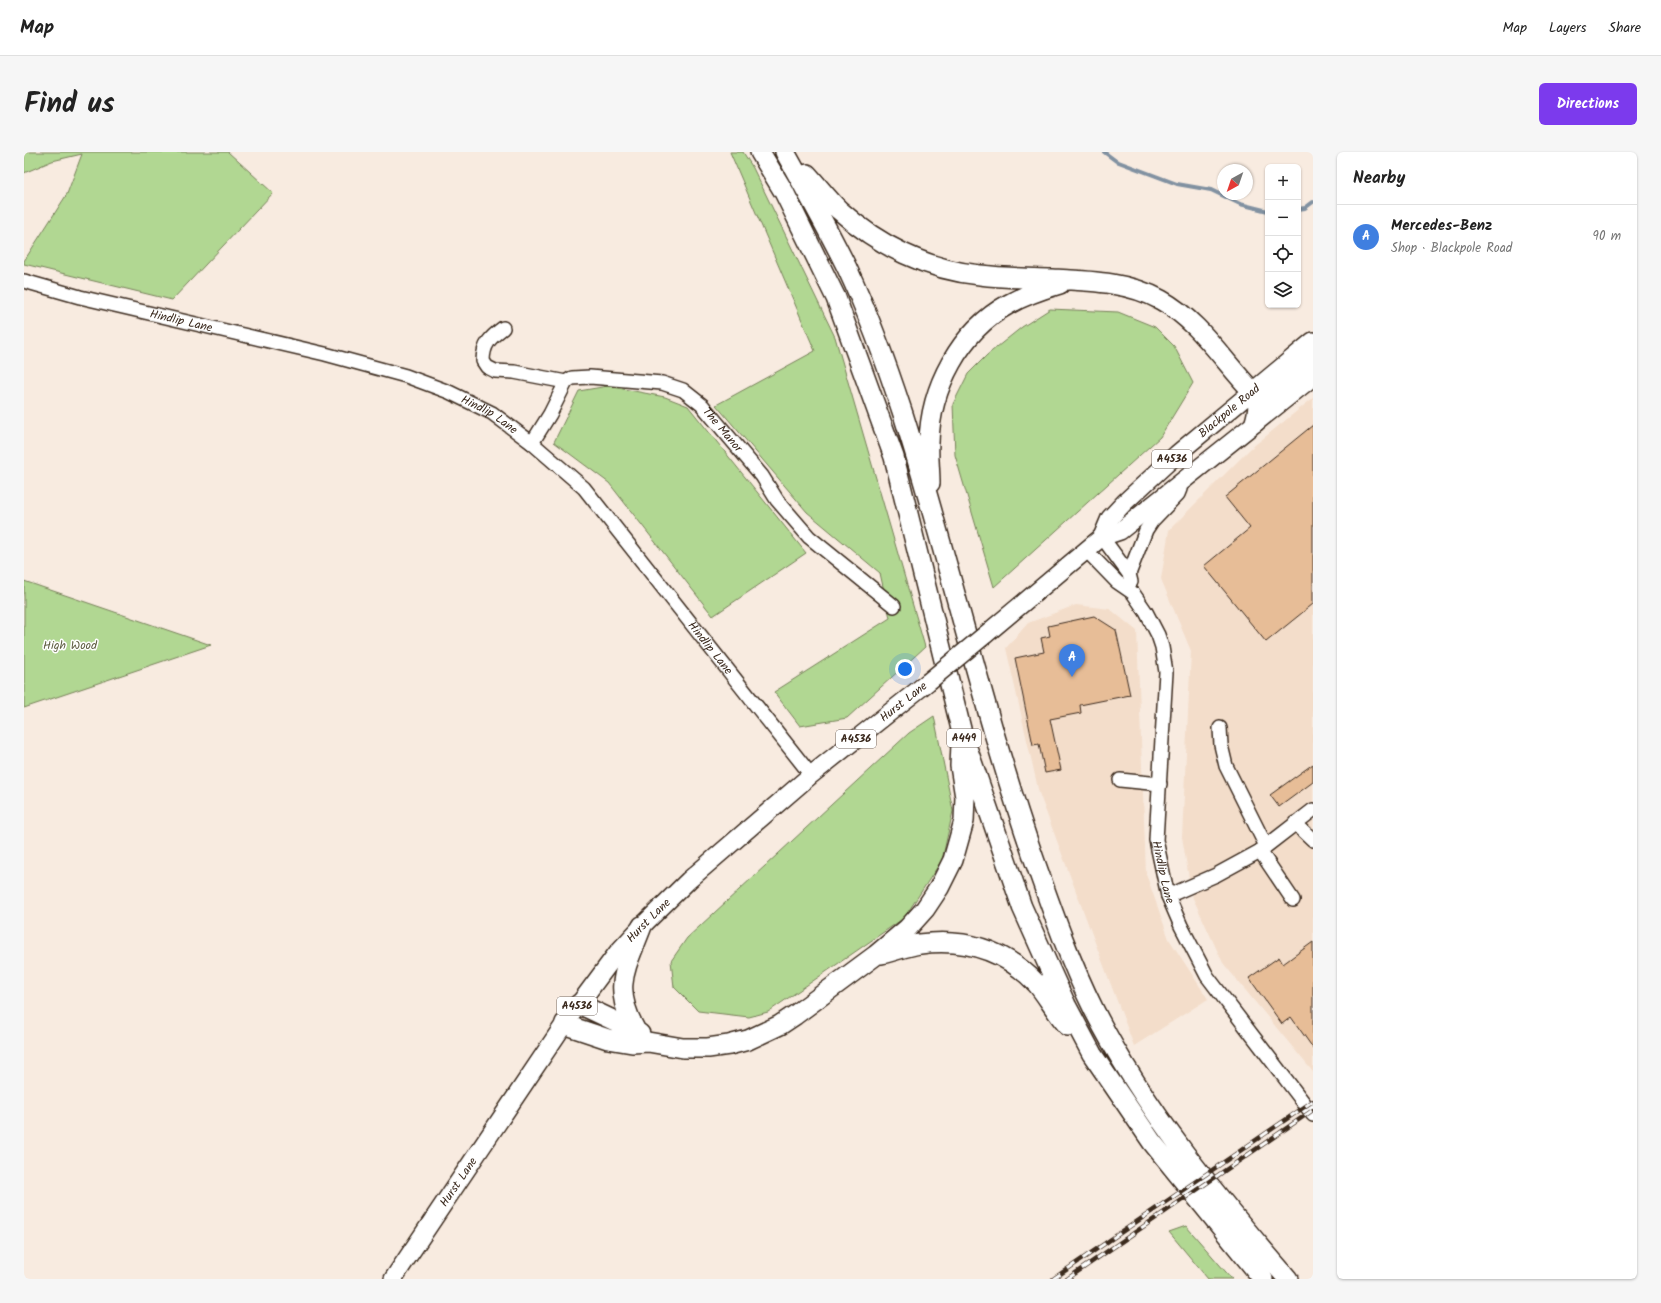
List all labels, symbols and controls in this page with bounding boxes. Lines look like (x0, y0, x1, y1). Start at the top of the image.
text: Map (20, 13, 54, 43)
text: Map (1503, 17, 1527, 39)
text: Layers (1549, 17, 1587, 39)
text: Share (1609, 17, 1641, 39)
text: Find us (24, 82, 115, 127)
button: Directions (1539, 83, 1637, 125)
north arrow (1217, 164, 1253, 200)
map controls (1265, 164, 1301, 308)
button: + (1265, 164, 1301, 200)
text: Nearby (1353, 165, 1405, 192)
button: − (1265, 200, 1301, 236)
text: Mercedes-Benz (1391, 214, 1492, 238)
text: A (1362, 226, 1370, 247)
text: 90 m (1593, 226, 1621, 247)
button: locate (1265, 236, 1301, 272)
text: Shop · Blackpole Road (1391, 238, 1512, 259)
button: layers (1265, 272, 1301, 308)
street label: Hindlip Lane (148, 304, 215, 337)
street label: Blackpole Road (1194, 379, 1265, 442)
street label: Hindlip Lane (458, 390, 522, 439)
street label: The Manor (698, 403, 748, 457)
road number: A4536 (1152, 450, 1192, 468)
street label: Hindlip Lane (683, 617, 738, 679)
park label: High Wood (43, 636, 98, 655)
pin: A (1059, 644, 1085, 677)
your location (895, 659, 915, 679)
street label: Hurst Lane (875, 676, 932, 727)
road number: A449 (947, 729, 981, 747)
road number: A4536 (836, 730, 876, 748)
street label: Hindlip Lane (1147, 839, 1180, 907)
street label: Hurst Lane (622, 893, 675, 947)
road number: A4536 (557, 997, 597, 1015)
street label: Hurst Lane (435, 1153, 482, 1211)

